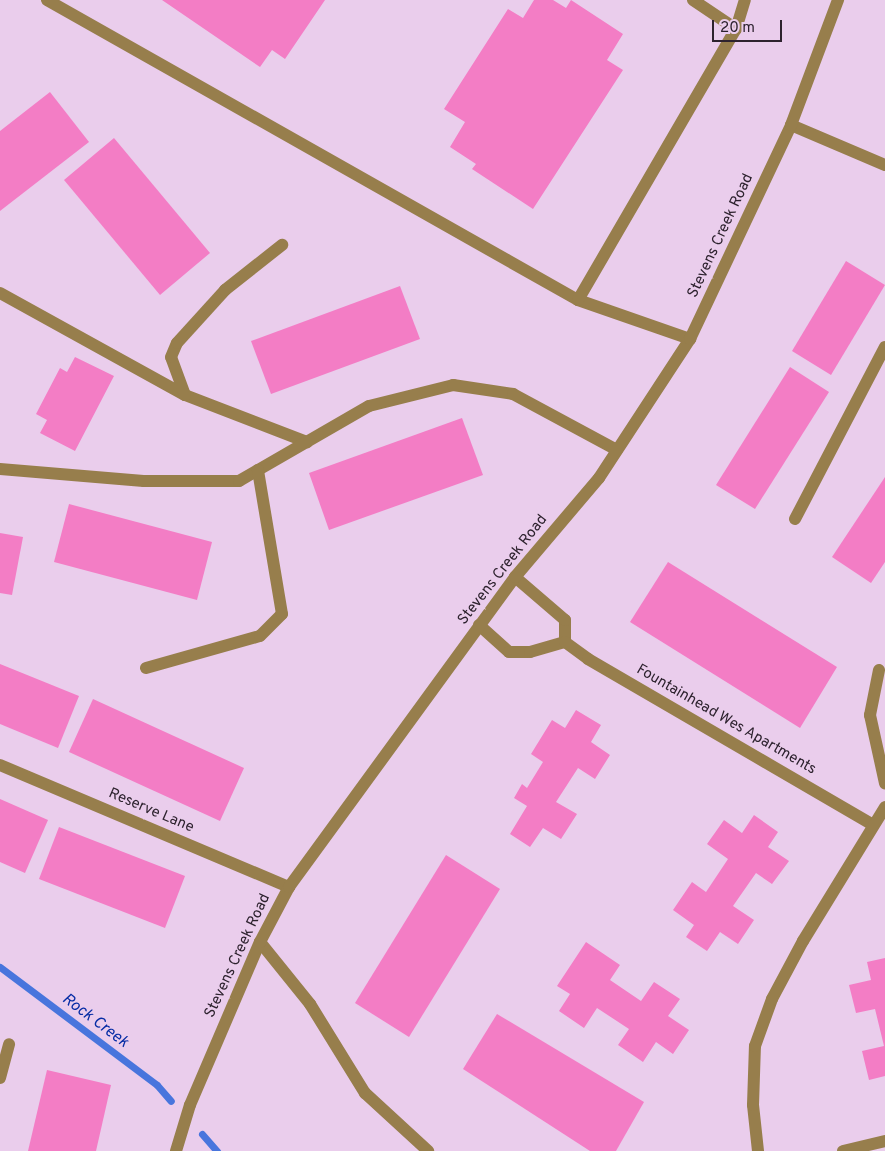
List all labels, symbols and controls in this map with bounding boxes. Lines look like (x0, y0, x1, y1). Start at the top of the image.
scale bar (715, 10, 785, 42)
text: 20 m (720, 19, 755, 38)
street label: Stevens Creek Road (684, 171, 758, 301)
street label: Stevens Creek Road (454, 511, 552, 629)
street label: Fountainhead Wes Apartments (632, 661, 820, 779)
street label: Reserve Lane (106, 785, 196, 837)
street label: Stevens Creek Road (201, 891, 275, 1021)
water label: Rock Creek (58, 990, 132, 1052)

